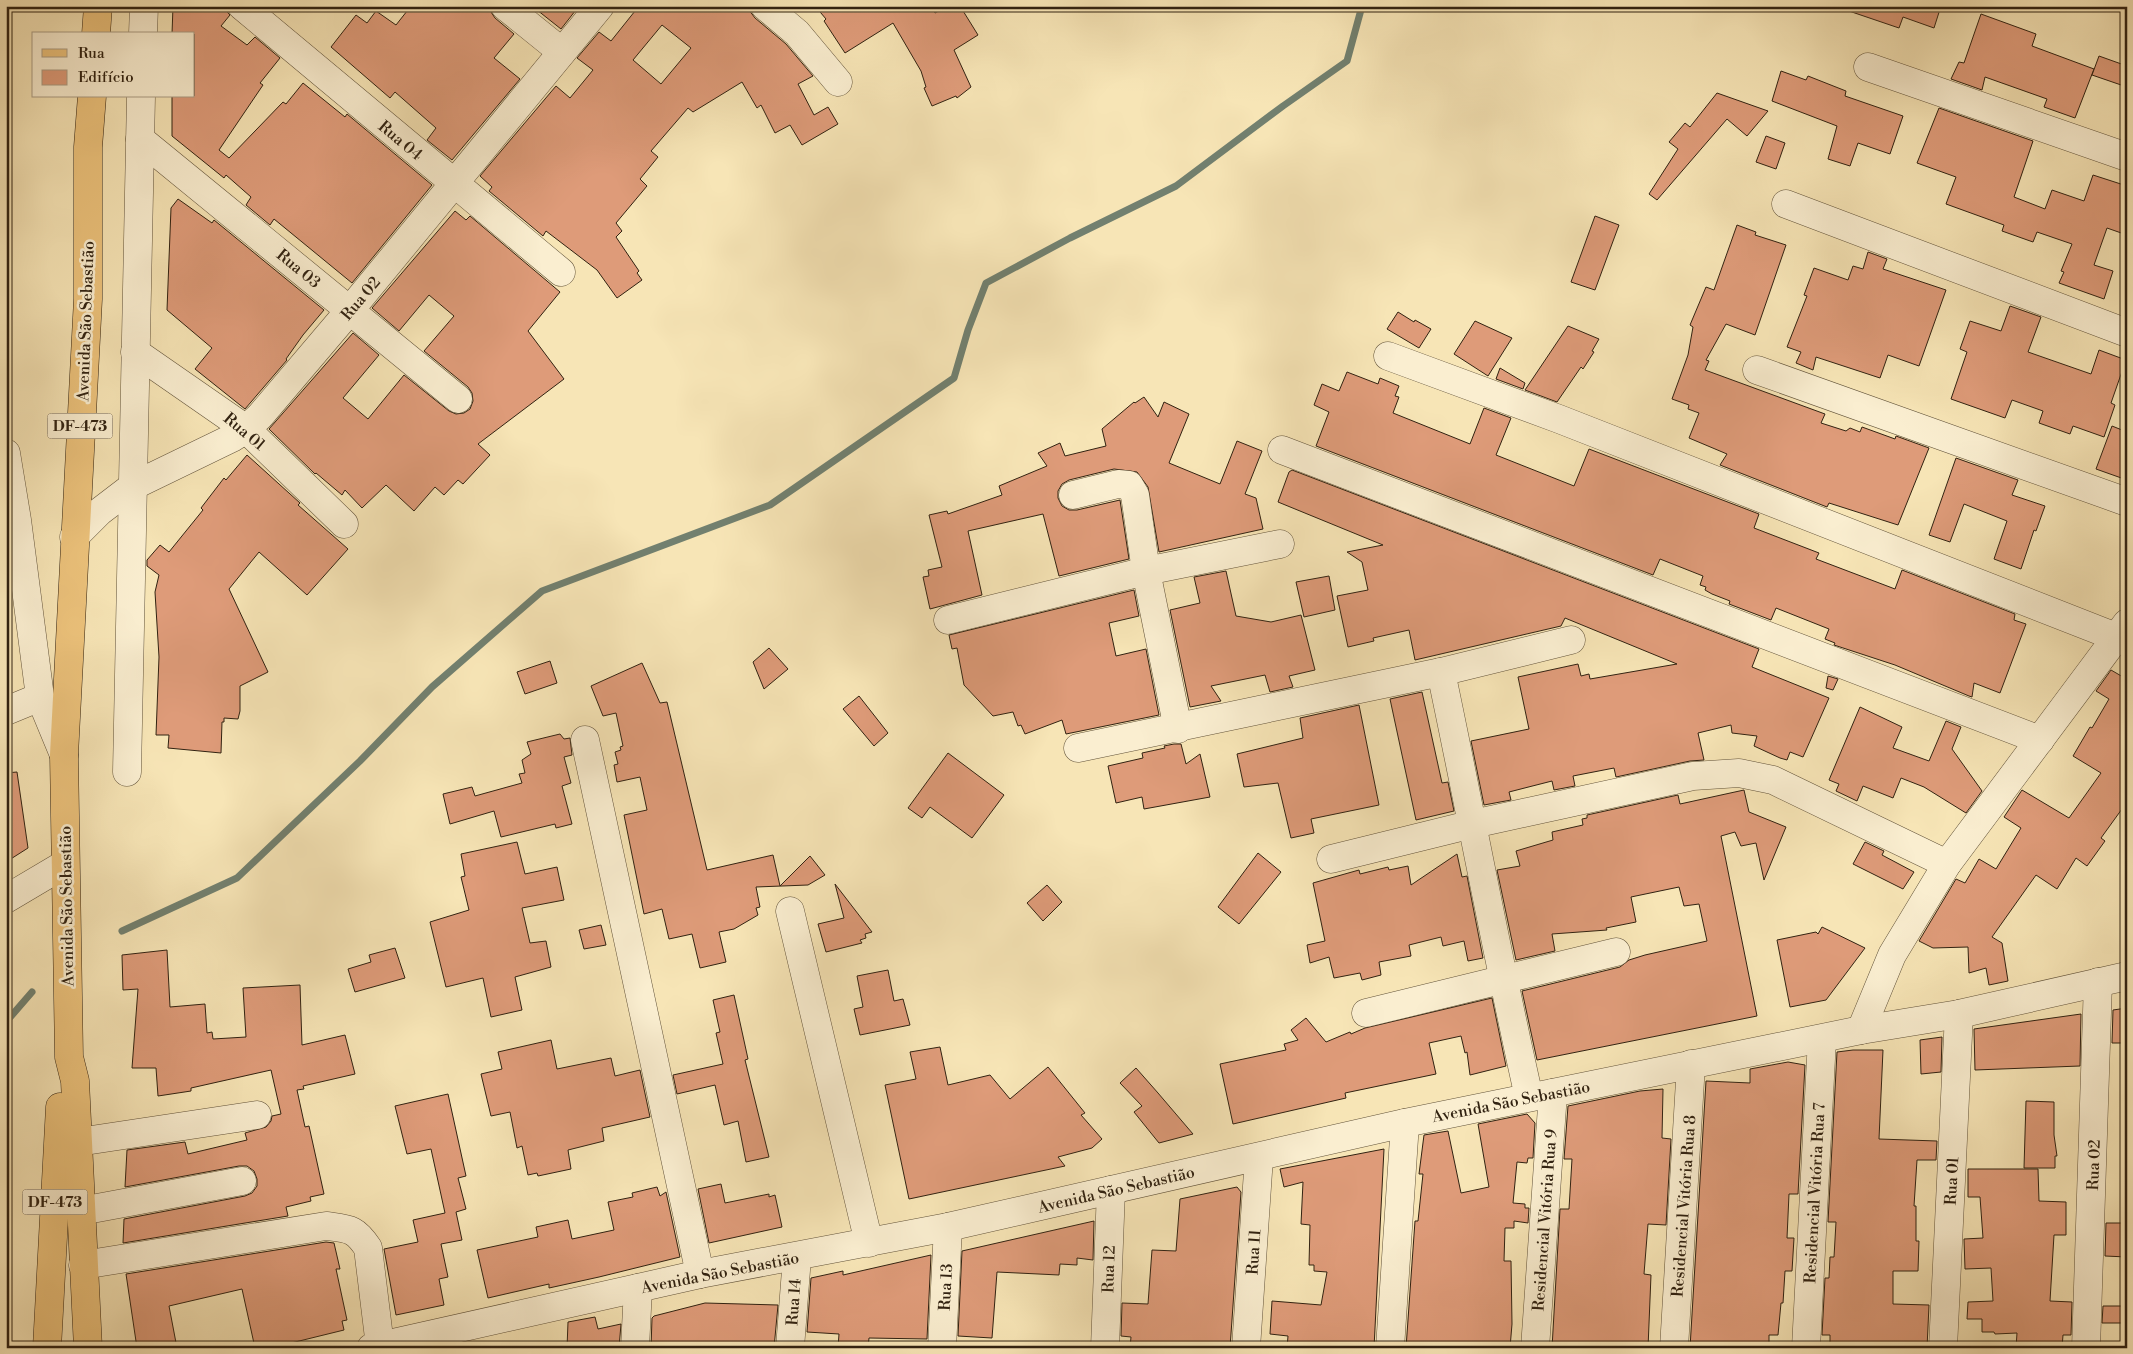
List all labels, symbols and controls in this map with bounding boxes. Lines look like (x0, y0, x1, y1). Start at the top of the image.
legend (32, 32, 195, 98)
text: Rua (78, 44, 105, 63)
text: Edifício (78, 68, 134, 87)
street label: Rua 04 (374, 116, 427, 165)
street label: Avenida São Sebastião (73, 240, 99, 403)
street label: Rua 03 (272, 245, 325, 293)
street label: Rua 02 (337, 273, 385, 325)
street label: Rua 01 (219, 408, 269, 455)
road number: DF-473 (48, 414, 112, 438)
street label: Avenida São Sebastião (56, 826, 78, 987)
street label: Avenida São Sebastião (1430, 1077, 1592, 1127)
street label: Residencial Vitória Rua 7 (1800, 1102, 1830, 1284)
street label: Residencial Vitória Rua 8 (1668, 1114, 1700, 1298)
street label: Residencial Vitória Rua 9 (1529, 1128, 1561, 1312)
street label: Rua 02 (2083, 1139, 2105, 1191)
street label: Rua 01 (1941, 1156, 1963, 1206)
street label: Avenida São Sebastião (1035, 1162, 1197, 1218)
road number: DF-473 (22, 1190, 88, 1214)
street label: Rua 11 (1242, 1228, 1266, 1276)
street label: Rua 12 (1098, 1245, 1120, 1293)
street label: Avenida São Sebastião (639, 1248, 801, 1298)
street label: Rua 13 (935, 1263, 957, 1311)
street label: Rua 14 (782, 1277, 806, 1326)

